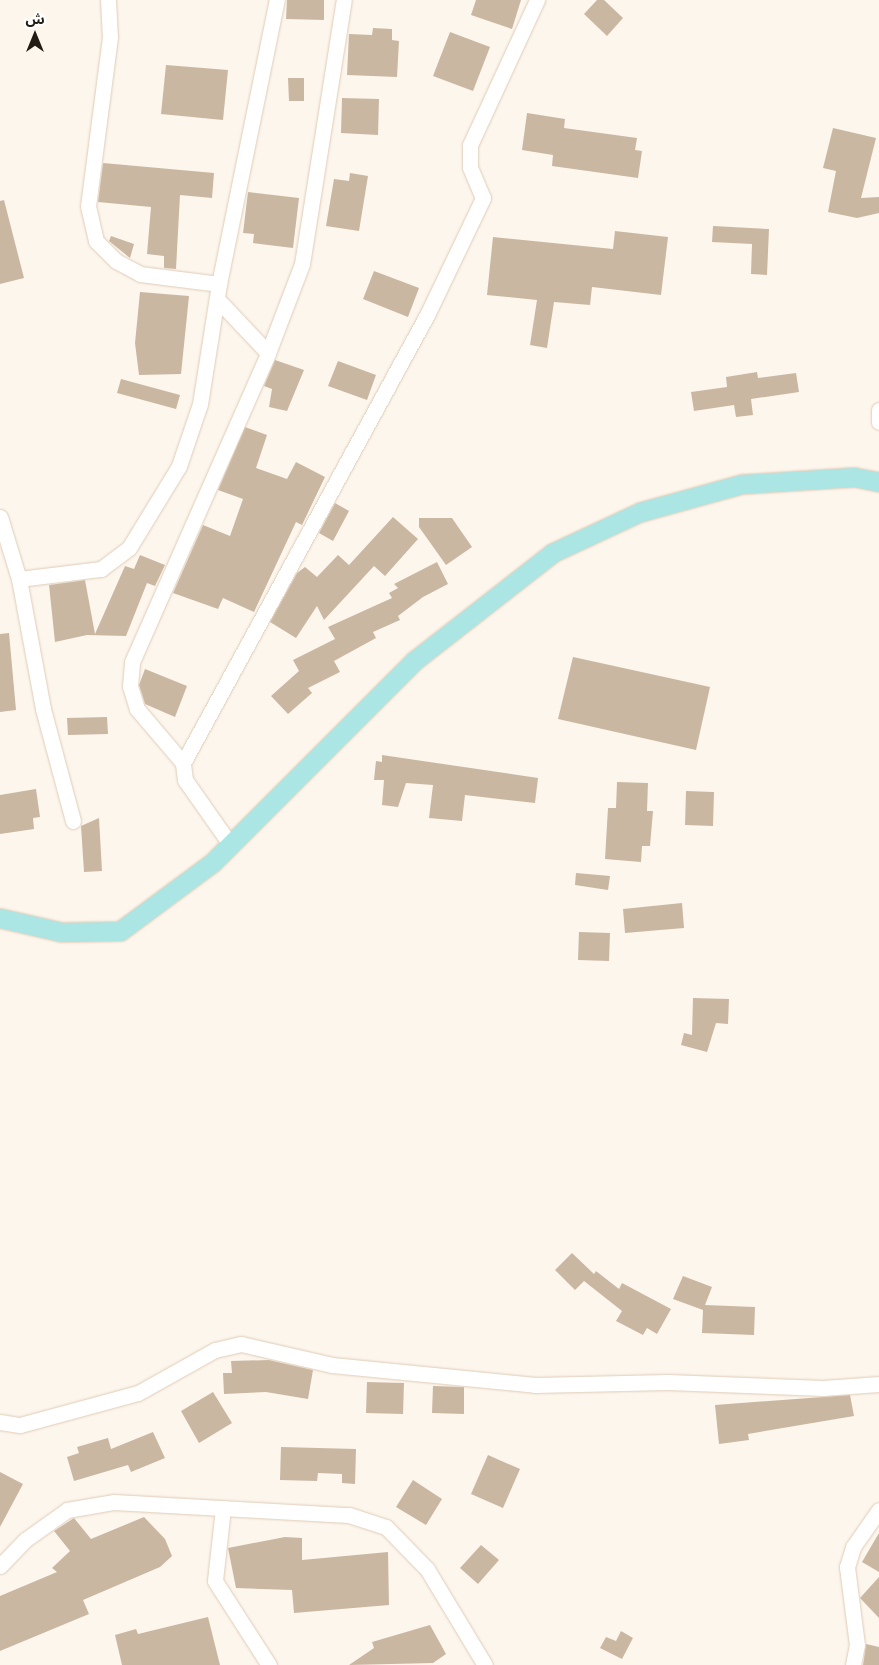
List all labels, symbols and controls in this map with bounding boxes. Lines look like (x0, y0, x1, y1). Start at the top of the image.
north arrow (10, 10, 60, 60)
text: ش (25, 13, 45, 27)

